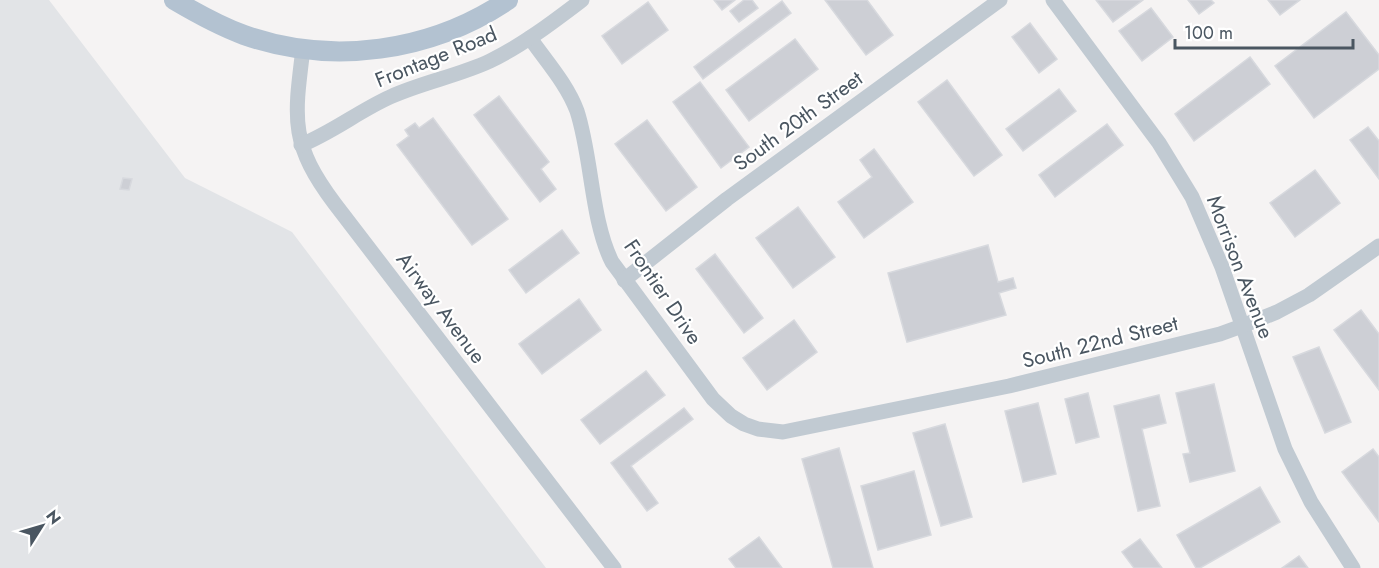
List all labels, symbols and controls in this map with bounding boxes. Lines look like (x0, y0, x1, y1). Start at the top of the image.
scale bar (1175, 12, 1354, 50)
street label: Frontage Road (371, 19, 501, 95)
text: 100 m (1184, 20, 1233, 46)
street label: South 20th Street (727, 64, 869, 178)
street label: Morrison Avenue (1199, 191, 1281, 343)
street label: Frontier Drive (617, 233, 709, 351)
street label: Airway Avenue (389, 246, 493, 370)
street label: South 22nd Street (1019, 308, 1181, 376)
north arrow (12, 496, 72, 556)
text: N (41, 505, 67, 529)

